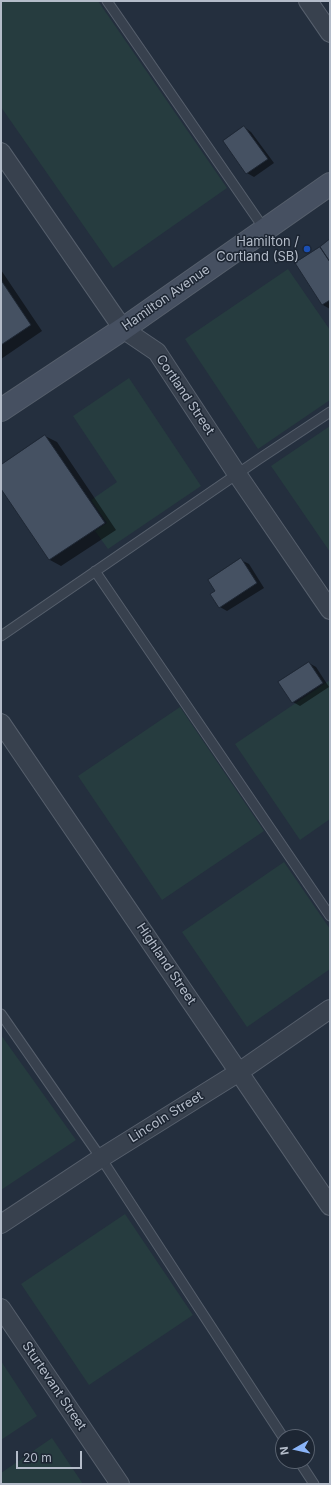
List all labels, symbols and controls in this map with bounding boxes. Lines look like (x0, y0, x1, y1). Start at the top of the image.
place label: Hamilton / Cortland (SB) (216, 234, 299, 265)
marker: Hamilton / Cortland (SB) (302, 244, 312, 254)
street label: Hamilton Avenue (119, 262, 213, 334)
street label: Cortland Street (153, 352, 217, 438)
street label: Highland Street (133, 920, 199, 1008)
street label: Lincoln Street (126, 1088, 206, 1146)
street label: Sturtevant Street (19, 1339, 89, 1433)
north arrow (275, 1429, 315, 1469)
scale bar (18, 1443, 84, 1469)
text: N (277, 1445, 292, 1456)
text: 20 m (23, 1450, 52, 1465)

